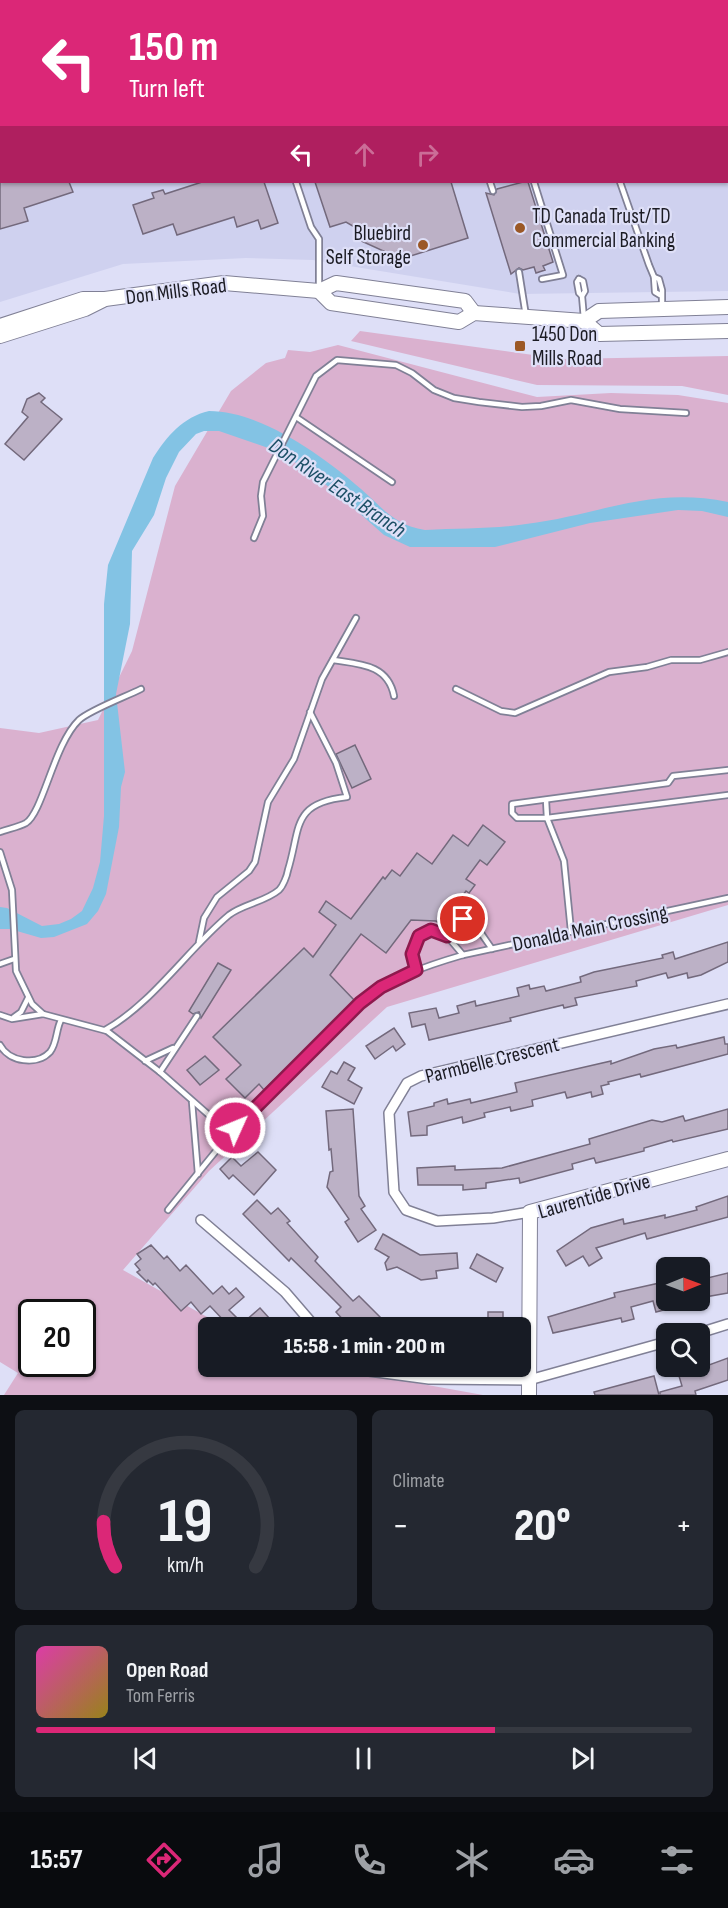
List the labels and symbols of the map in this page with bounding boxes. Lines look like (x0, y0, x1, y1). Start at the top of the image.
place label: TD Canada Trust/TD Commercial Banking (532, 204, 675, 253)
place label: Bluebird Self Storage (326, 221, 411, 270)
marker: TD Canada Trust/TD Commercial Banking (513, 221, 527, 235)
marker: Bluebird Self Storage (416, 238, 430, 252)
street label: Don Mills Road (124, 273, 228, 310)
place label: 1450 Don Mills Road (532, 322, 602, 371)
marker: 1450 Don Mills Road (513, 339, 527, 353)
water label: Don River East Branch (264, 432, 411, 544)
pin (437, 893, 488, 944)
street label: Donalda Main Crossing (510, 900, 670, 957)
street label: Parmbelle Crescent (423, 1032, 562, 1089)
position arrow (203, 1096, 267, 1160)
street label: Laurentide Drive (535, 1169, 653, 1224)
north arrow (656, 1257, 710, 1311)
speed limit sign: 20 (18, 1299, 96, 1377)

